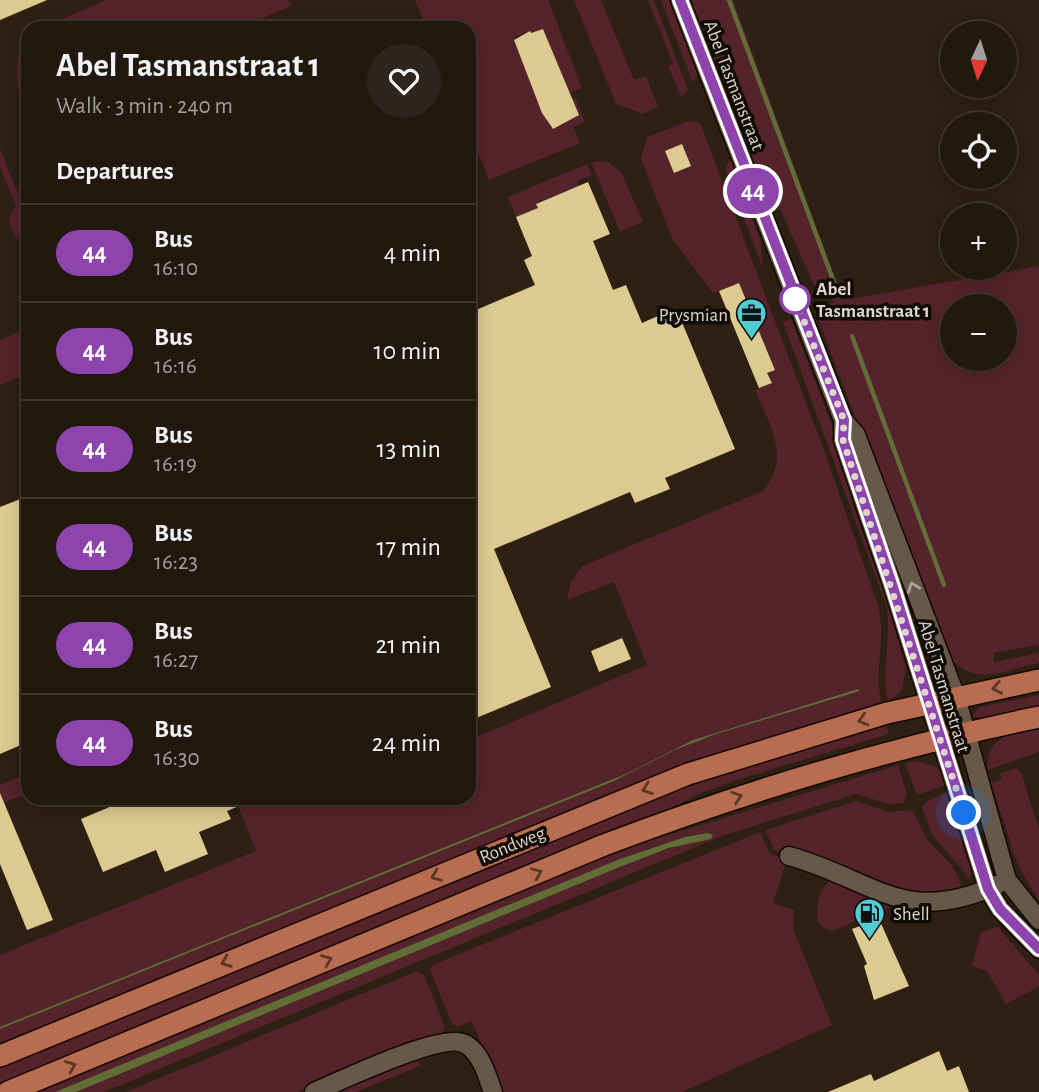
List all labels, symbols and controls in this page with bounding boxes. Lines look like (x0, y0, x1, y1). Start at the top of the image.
street label: Abel Tasmanstraat (700, 18, 767, 153)
north arrow (940, 21, 1017, 98)
map controls (940, 21, 1017, 371)
button: heart (367, 44, 441, 118)
text: Abel Tasmanstraat 1 (56, 50, 320, 83)
text: Walk · 3 min · 240 m (56, 95, 233, 118)
button: locate (940, 112, 1017, 189)
text: Departures (56, 158, 174, 184)
line badge: 44 (722, 168, 784, 214)
text: 44 (741, 179, 765, 203)
button: + (940, 203, 1017, 280)
text: Bus (154, 226, 193, 252)
text: 4 min (384, 240, 441, 266)
text: 44 (82, 241, 107, 265)
text: 16:10 (154, 257, 198, 280)
place label: Abel Tasmanstraat 1 (816, 280, 930, 321)
marker: Abel Tasmanstraat 1 (780, 284, 810, 314)
button: − (940, 294, 1017, 371)
office icon: Prysmian (734, 297, 768, 341)
place label: Prysmian (659, 306, 728, 325)
text: Bus (154, 324, 193, 350)
text: 10 min (374, 338, 441, 364)
text: 44 (82, 339, 107, 363)
text: 16:16 (154, 355, 197, 378)
text: Bus (154, 422, 193, 448)
text: 13 min (377, 436, 441, 462)
text: 44 (82, 437, 107, 461)
text: 16:19 (154, 453, 197, 476)
text: Bus (154, 520, 193, 546)
text: 17 min (376, 534, 441, 560)
text: 44 (82, 535, 107, 559)
text: 16:23 (154, 551, 198, 574)
one-way arrow (907, 582, 921, 594)
text: Bus (154, 618, 193, 644)
street label: Abel Tasmanstraat (914, 618, 973, 755)
text: 21 min (375, 632, 441, 658)
text: 44 (82, 633, 107, 657)
text: 16:27 (154, 649, 198, 672)
one-way arrow (991, 680, 1003, 695)
one-way arrow (858, 712, 870, 727)
text: Bus (154, 716, 193, 742)
text: 24 min (372, 730, 441, 756)
text: 44 (82, 731, 107, 755)
text: 16:30 (154, 747, 200, 770)
one-way arrow (641, 781, 653, 795)
one-way arrow (730, 790, 742, 805)
your location (946, 795, 981, 830)
street label: Rondweg (477, 823, 549, 867)
one-way arrow (431, 867, 443, 881)
one-way arrow (529, 867, 542, 881)
fuel station icon: Shell (853, 896, 887, 940)
place label: Shell (893, 905, 930, 924)
one-way arrow (221, 954, 233, 968)
one-way arrow (320, 955, 332, 969)
one-way arrow (64, 1060, 76, 1074)

